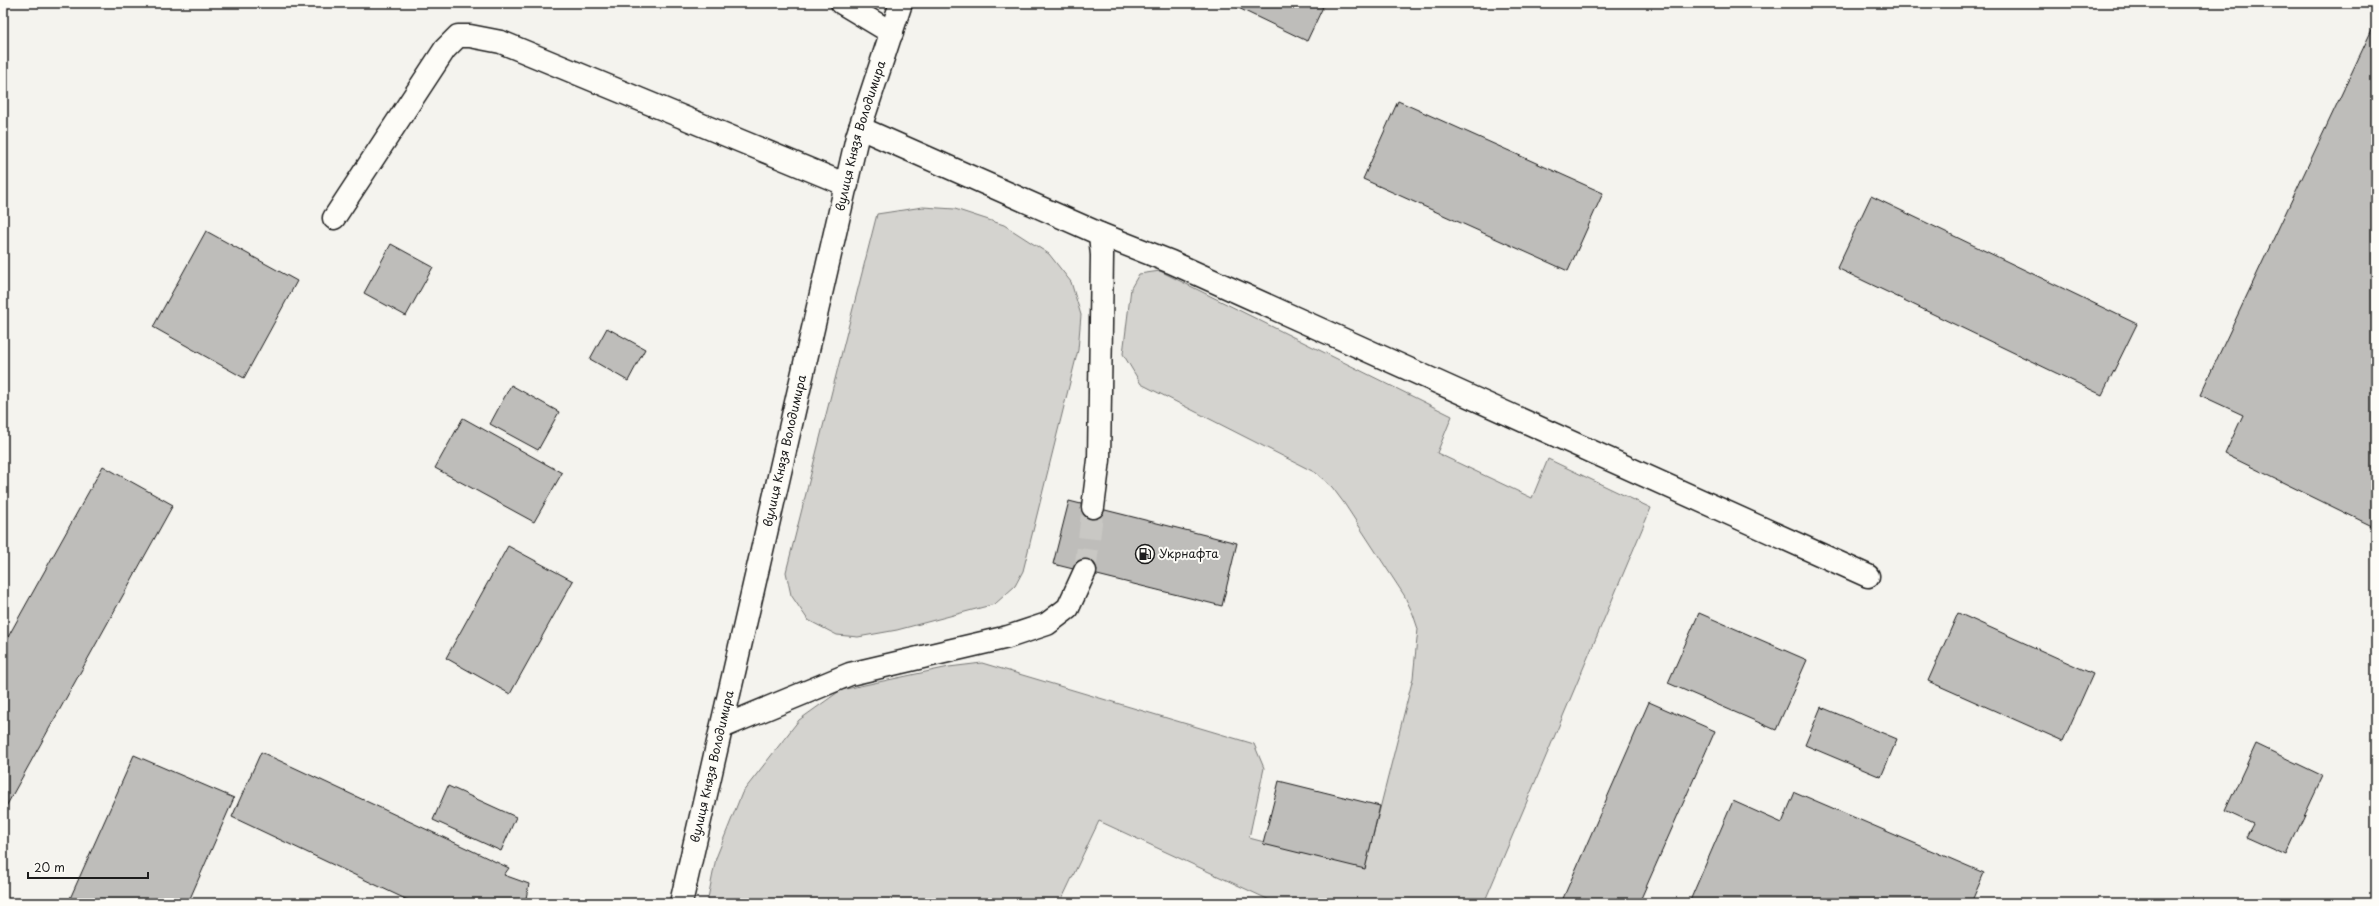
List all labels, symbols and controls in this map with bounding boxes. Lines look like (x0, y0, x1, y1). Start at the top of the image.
street label: вулиця Князя Володимира (830, 58, 890, 213)
street label: вулиця Князя Володимира (758, 372, 810, 528)
fuel station icon: Укрнафта (1134, 543, 1156, 565)
place label: Укрнафта (1159, 544, 1219, 562)
street label: вулиця Князя Володимира (685, 688, 738, 844)
scale bar (28, 854, 148, 880)
text: 20 m (34, 858, 65, 876)

